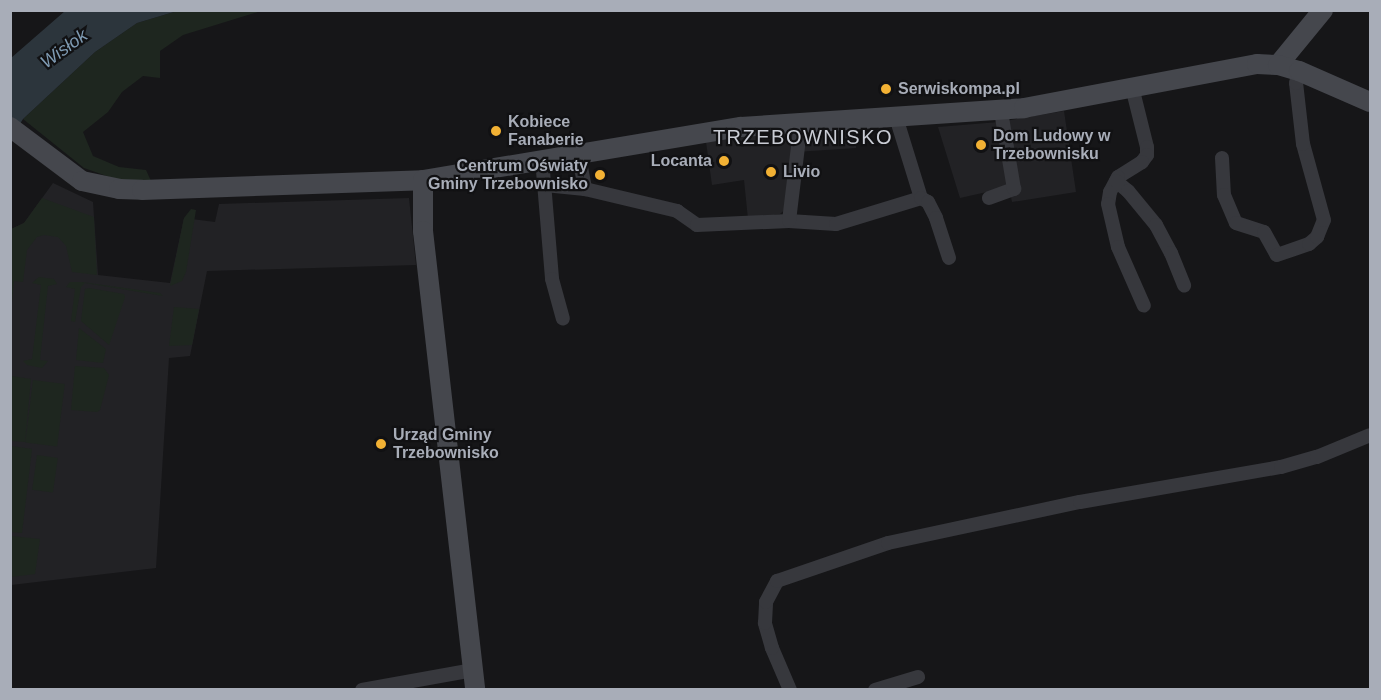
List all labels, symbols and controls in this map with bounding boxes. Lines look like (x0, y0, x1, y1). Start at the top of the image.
water label: Wisłok (36, 25, 92, 73)
place label: Serwiskompa.pl (898, 79, 1020, 99)
marker: Serwiskompa.pl (879, 82, 893, 96)
place label: Kobiece Fanaberie (508, 112, 584, 150)
marker: Kobiece Fanaberie (489, 124, 503, 138)
district label: TRZEBOWNISKO (713, 125, 893, 149)
place label: Dom Ludowy w Trzebownisku (993, 126, 1110, 164)
marker: Dom Ludowy w Trzebownisku (974, 138, 988, 152)
place label: Locanta (651, 151, 712, 171)
marker: Locanta (717, 154, 731, 168)
place label: Centrum Oświaty Gminy Trzebownisko (428, 156, 588, 194)
place label: Livio (783, 162, 820, 182)
marker: Livio (764, 165, 778, 179)
marker: Centrum Oświaty Gminy Trzebownisko (593, 168, 607, 182)
place label: Urząd Gminy Trzebownisko (393, 425, 499, 463)
marker: Urząd Gminy Trzebownisko (374, 437, 388, 451)

